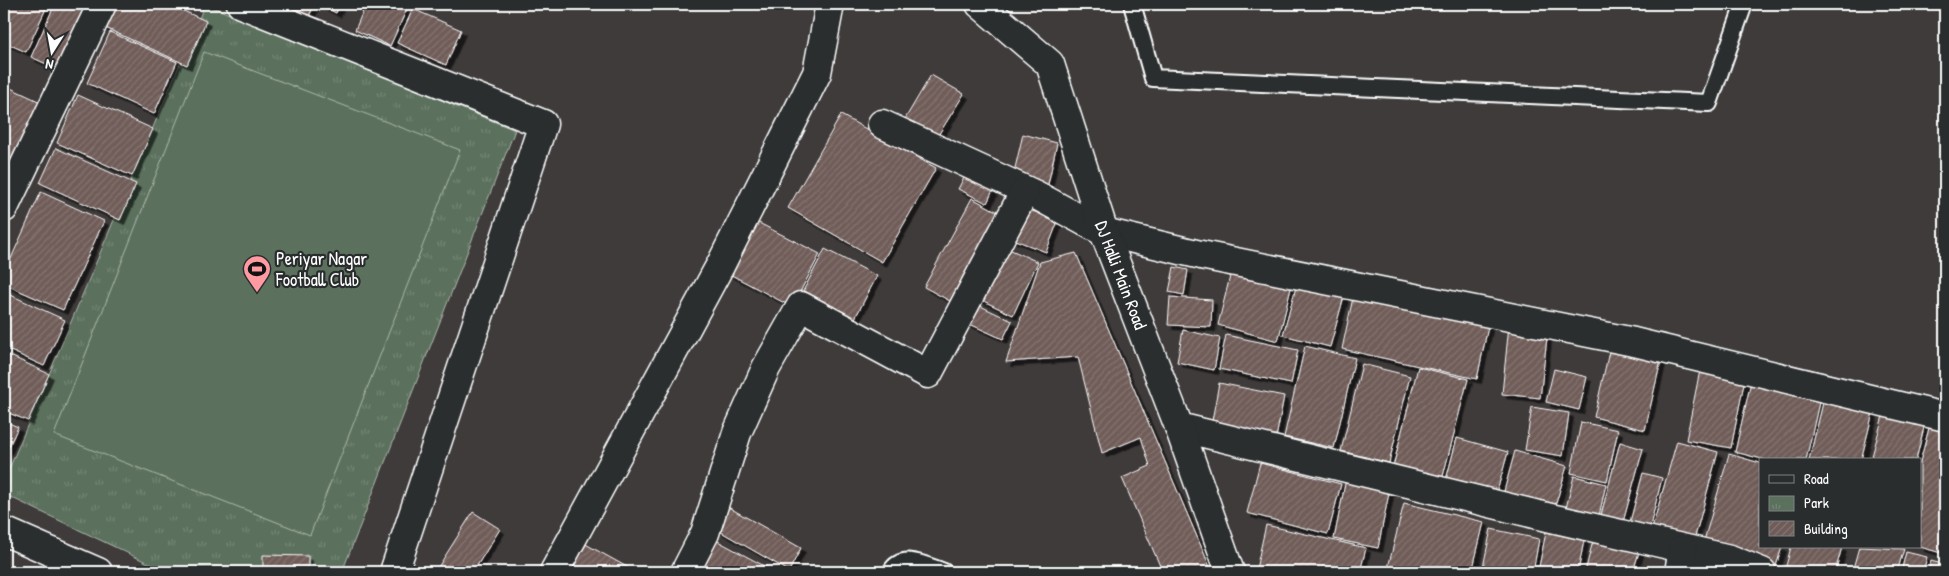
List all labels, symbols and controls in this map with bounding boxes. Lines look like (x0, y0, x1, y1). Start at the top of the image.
north arrow (28, 28, 78, 78)
text: N (43, 55, 55, 75)
street label: DJ Halli Main Road (1089, 218, 1153, 333)
place label: Periyar Nagar Football Club (275, 246, 367, 292)
sports icon: Periyar Nagar Football Club (242, 254, 272, 293)
legend (1759, 458, 1922, 548)
text: Road (1804, 468, 1829, 489)
text: Park (1804, 492, 1829, 513)
text: Building (1804, 518, 1848, 539)

